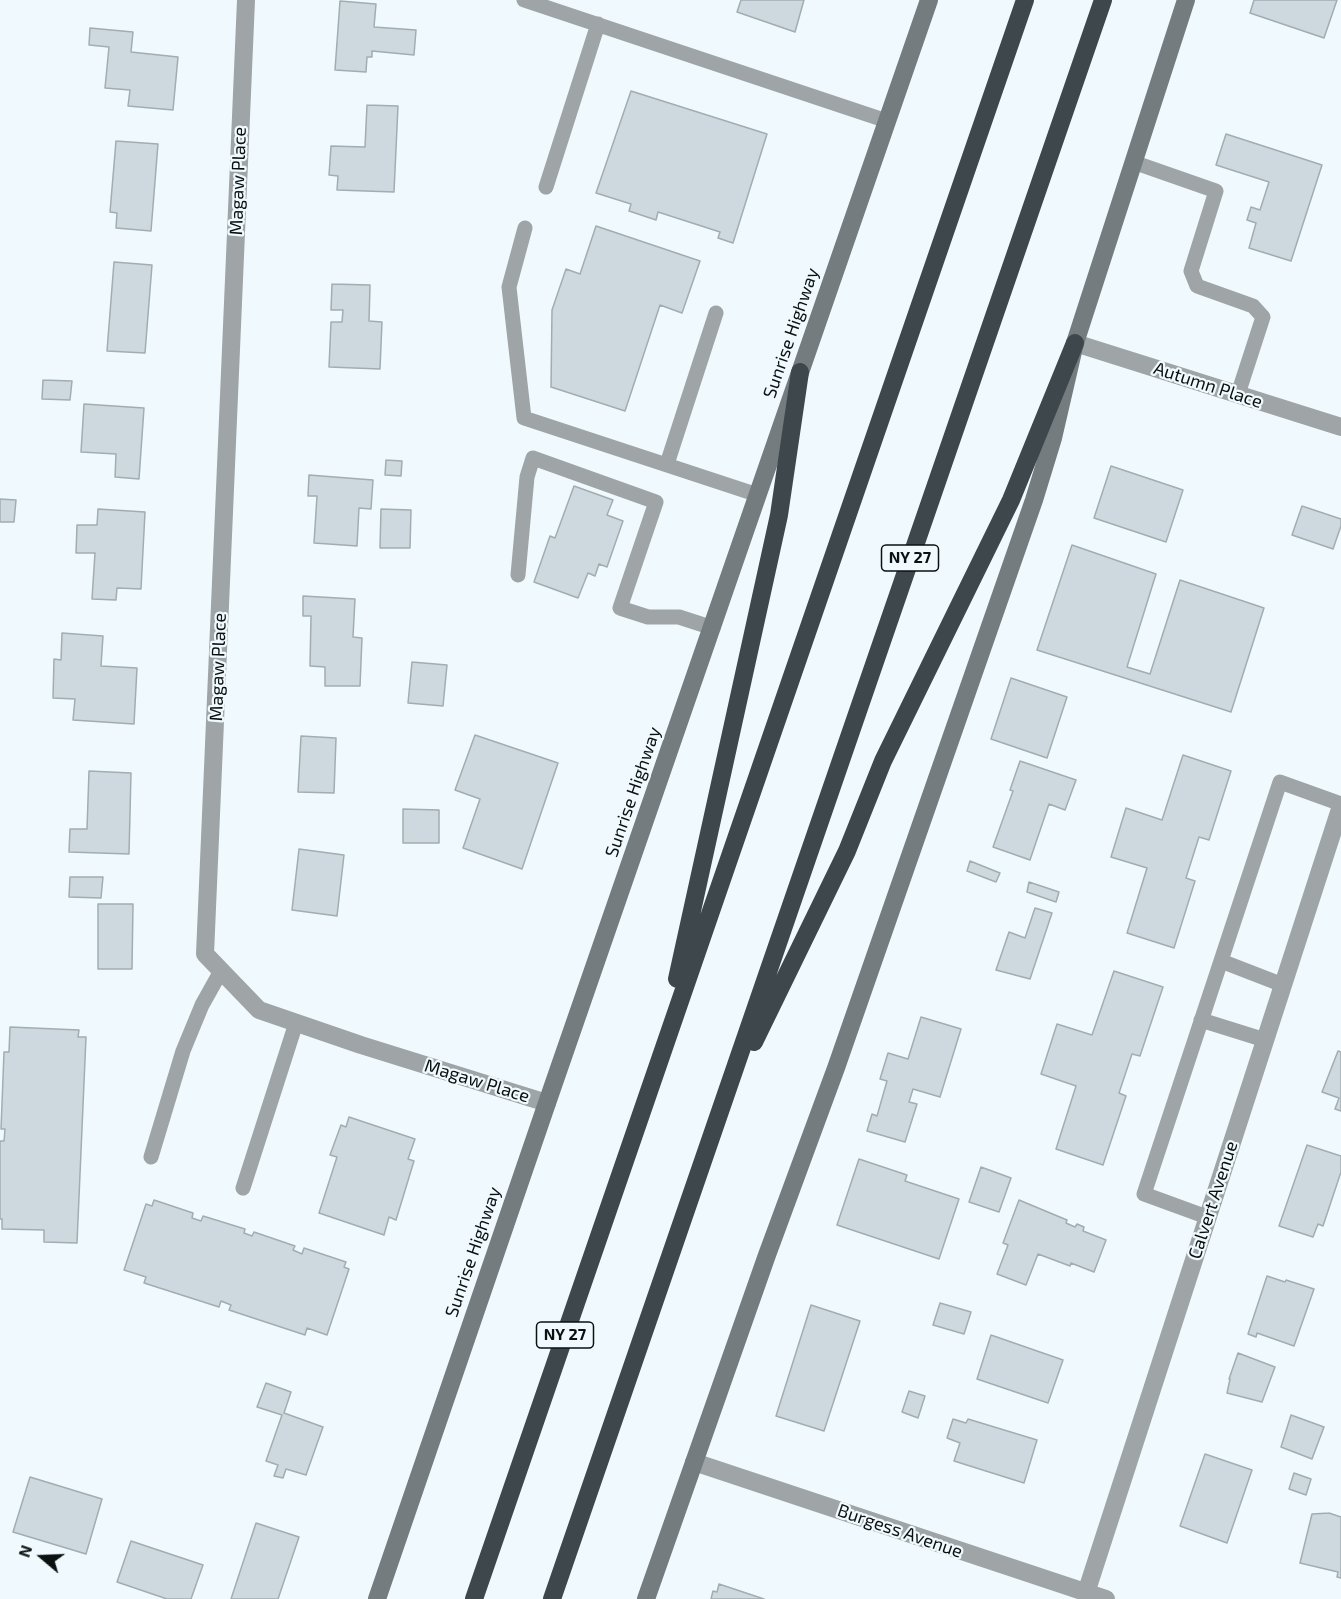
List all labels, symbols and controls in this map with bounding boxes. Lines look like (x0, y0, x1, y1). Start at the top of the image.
street label: Magaw Place (225, 126, 251, 236)
street label: Sunrise Highway (759, 265, 823, 401)
street label: Autumn Place (1151, 357, 1265, 413)
road number: NY 27 (882, 545, 938, 571)
street label: Magaw Place (205, 612, 231, 722)
street label: Sunrise Highway (601, 724, 665, 860)
street label: Magaw Place (422, 1055, 532, 1107)
street label: Calvert Avenue (1184, 1138, 1242, 1262)
street label: Sunrise Highway (441, 1184, 505, 1320)
road number: NY 27 (536, 1322, 594, 1348)
street label: Burgess Avenue (835, 1499, 965, 1563)
north arrow (12, 1527, 72, 1587)
text: N (14, 1542, 35, 1560)

